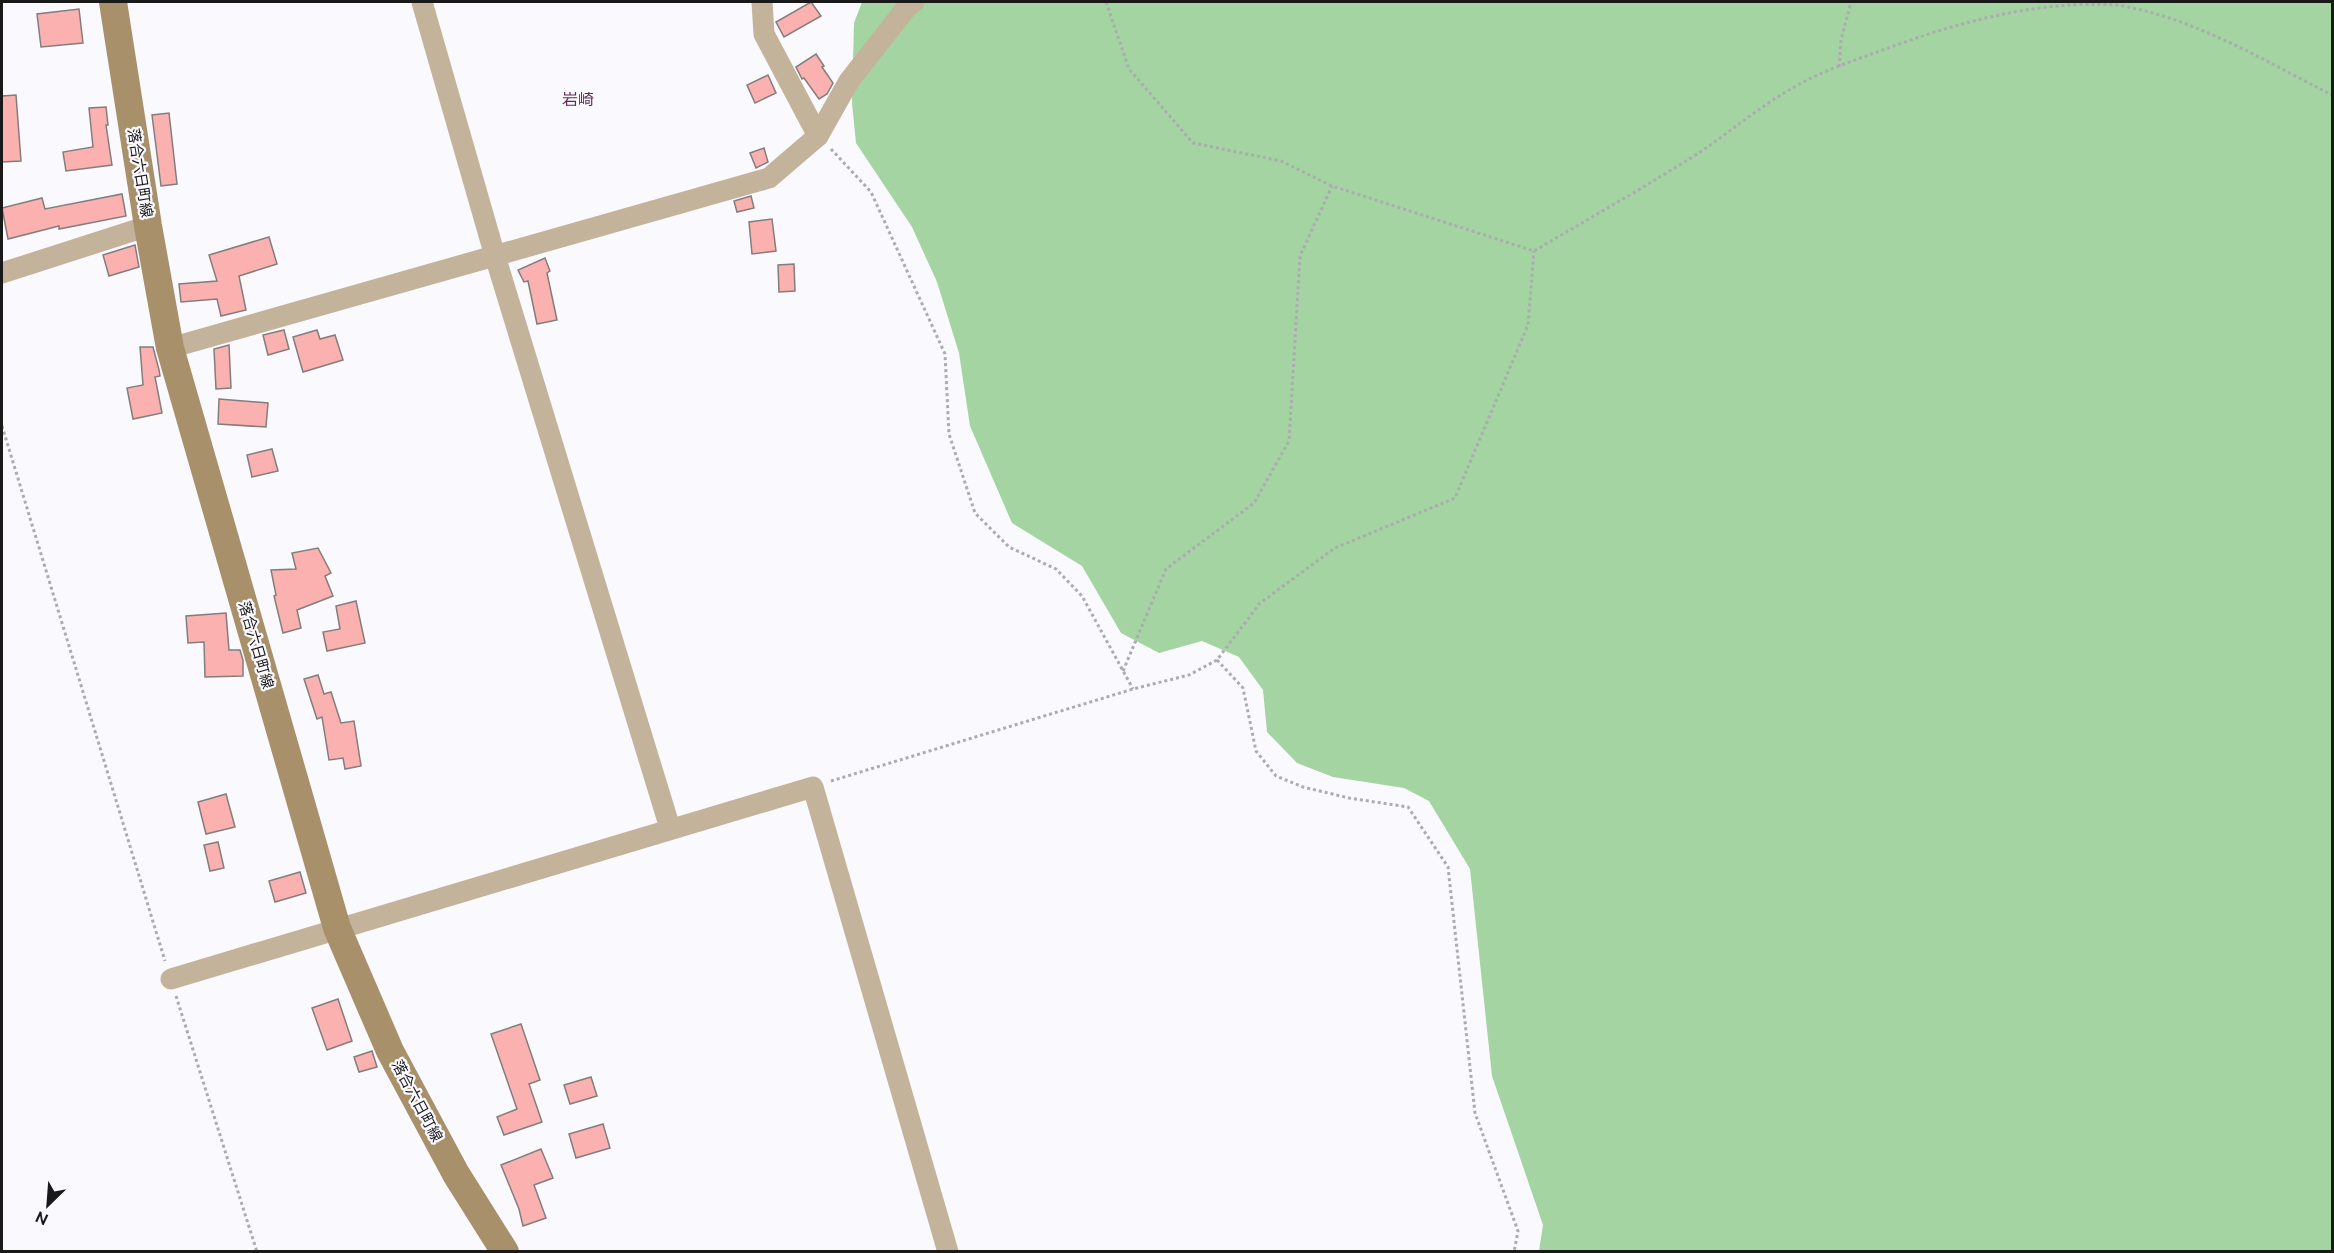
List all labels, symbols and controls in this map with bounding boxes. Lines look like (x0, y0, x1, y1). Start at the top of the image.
district label: 岩崎 (562, 90, 594, 108)
street label: 落合六日町線 (125, 127, 156, 219)
street label: 落合六日町線 (236, 599, 277, 690)
street label: 落合六日町線 (389, 1057, 446, 1144)
north arrow (18, 1175, 78, 1235)
text: N (32, 1208, 51, 1229)

